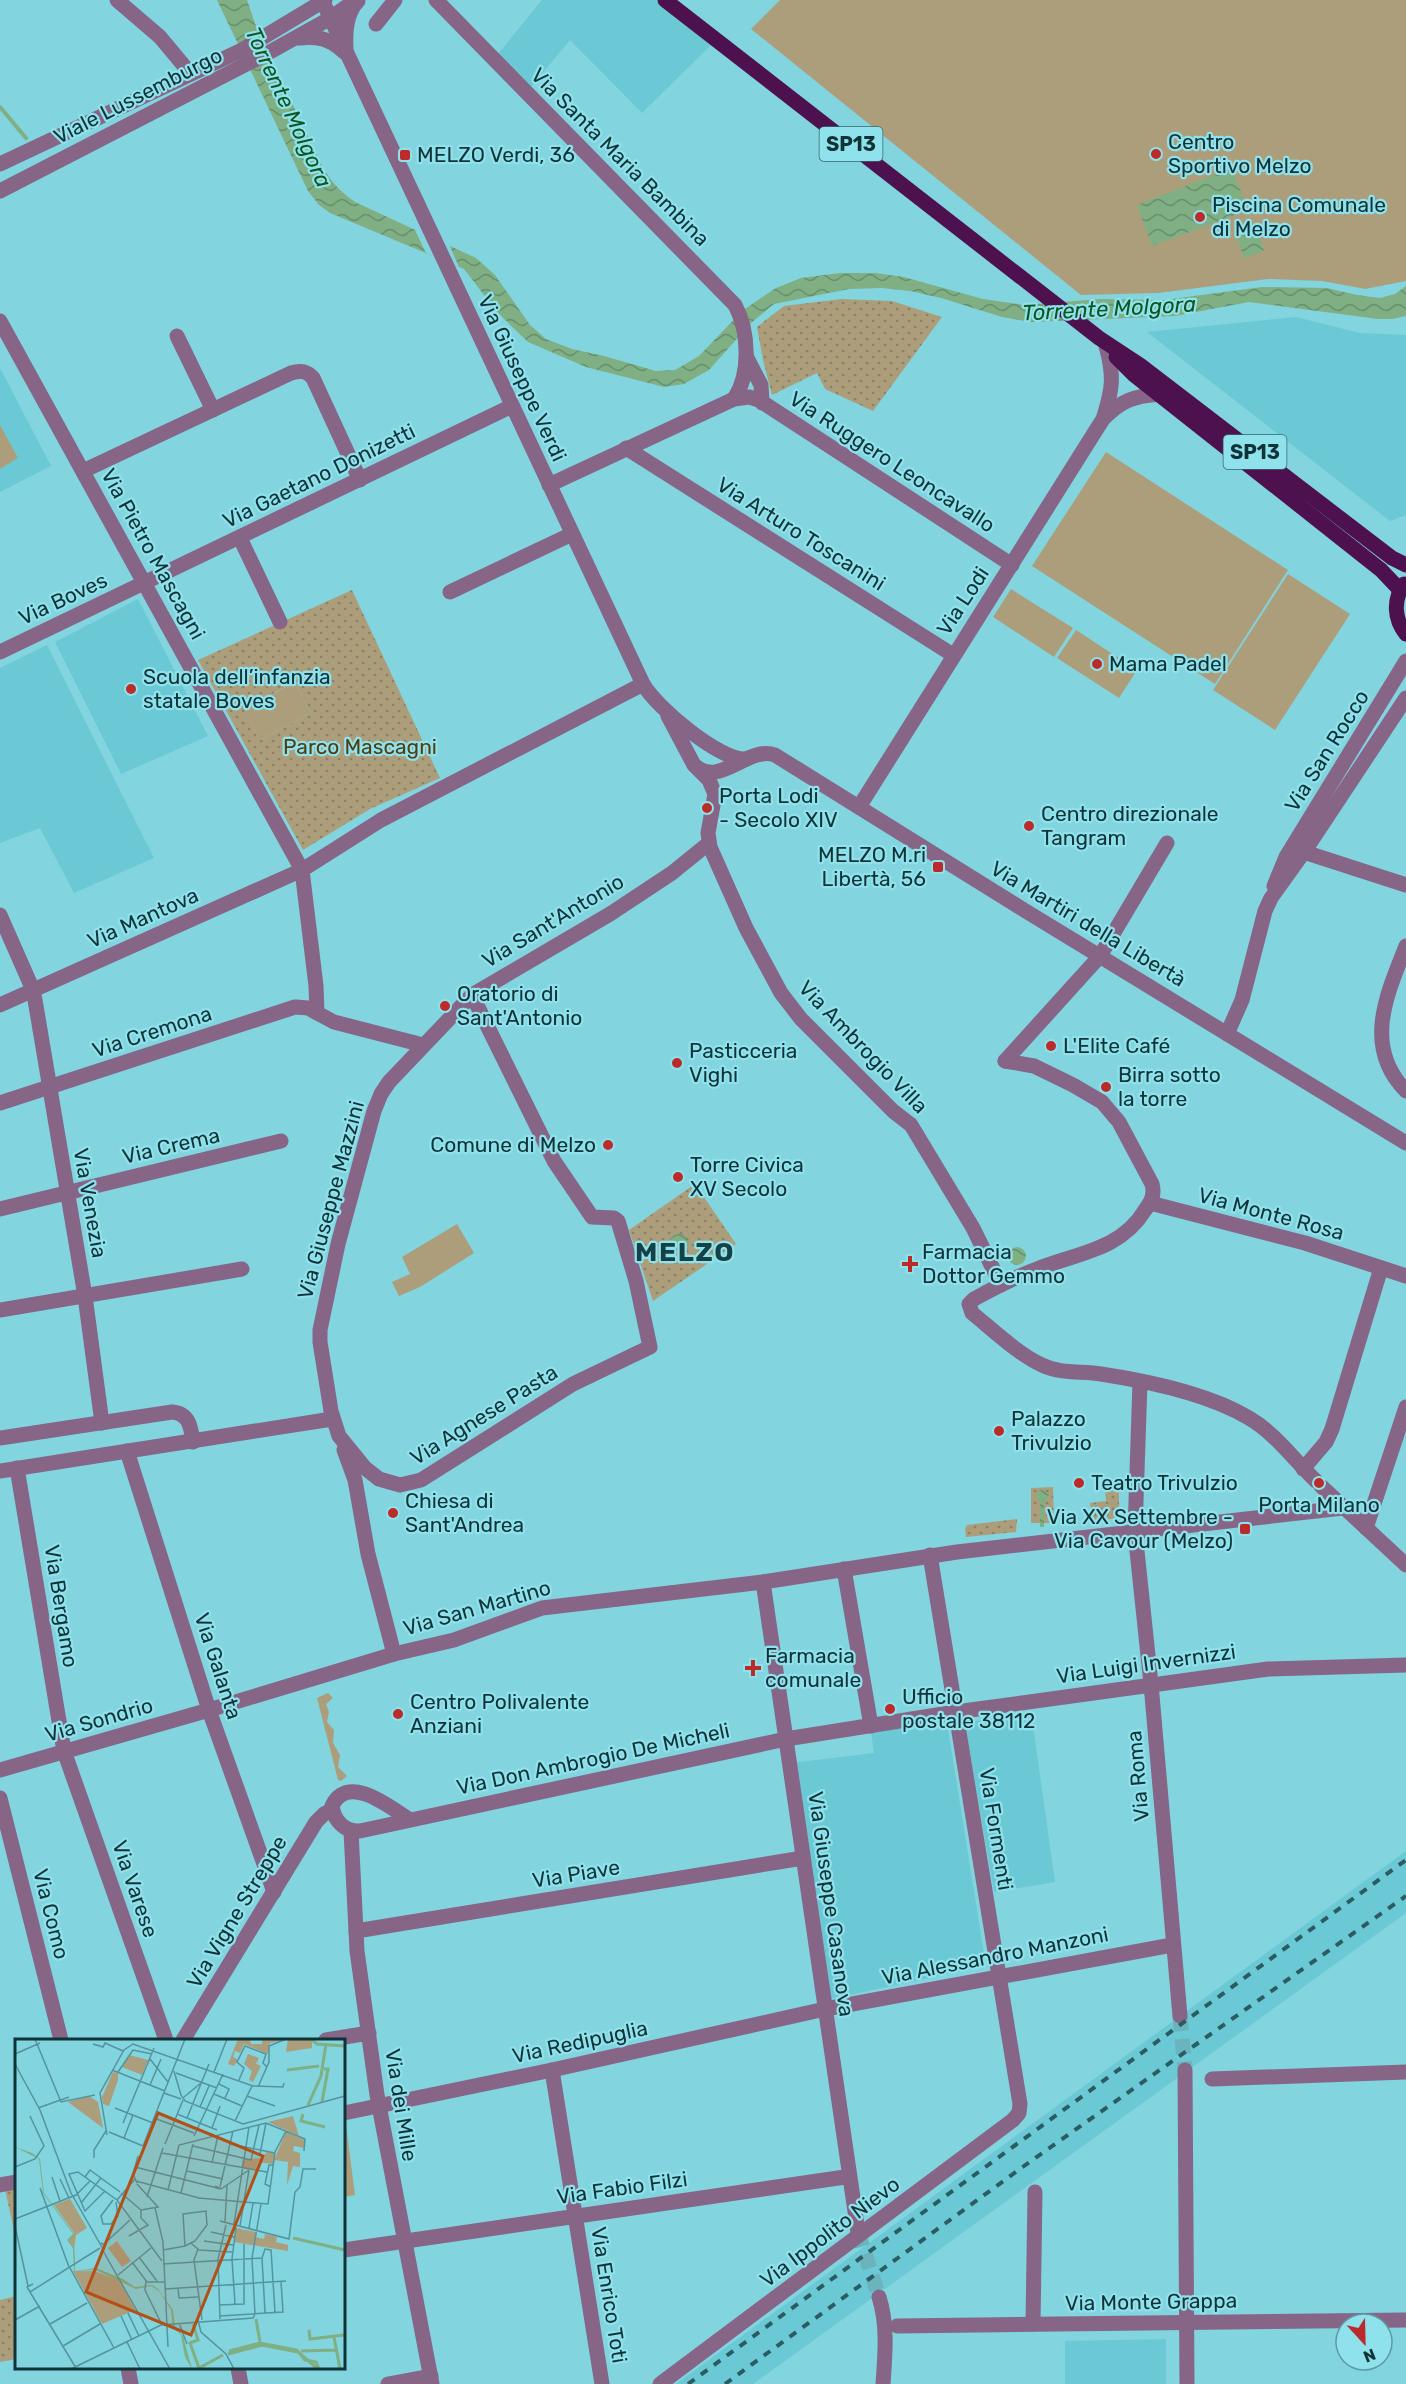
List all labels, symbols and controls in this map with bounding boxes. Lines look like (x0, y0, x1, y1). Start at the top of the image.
water label: Torrente Molgora (240, 23, 338, 192)
street label: Viale Lussemburgo (49, 42, 226, 149)
street label: Via Santa Maria Bambina (526, 62, 715, 251)
road number: SP13 (820, 127, 882, 161)
place label: Centro Sportivo Melzo (1168, 129, 1312, 178)
place label: MELZO Verdi, 36 (417, 142, 575, 167)
marker: Centro Sportivo Melzo (1149, 147, 1163, 161)
marker: MELZO Verdi, 36 (398, 148, 412, 162)
place label: Piscina Comunale di Melzo (1212, 192, 1386, 241)
marker: Piscina Comunale di Melzo (1193, 210, 1207, 224)
street label: Via Giuseppe Verdi (473, 290, 572, 465)
water label: Torrente Molgora (1021, 290, 1197, 327)
street label: Via Ruggero Leoncavallo (785, 386, 1000, 537)
street label: Via Gaetano Donizetti (219, 418, 419, 533)
road number: SP13 (1224, 435, 1286, 469)
street label: Via Pietro Mascagni (96, 464, 211, 644)
street label: Via Arturo Toscanini (712, 472, 890, 596)
street label: Via Lodi (931, 562, 994, 640)
street label: Via Boves (14, 567, 111, 630)
place label: Mama Padel (1109, 651, 1227, 676)
marker: Mama Padel (1090, 657, 1104, 671)
place label: Scuola dell’infanzia statale Boves (143, 664, 331, 713)
marker: Scuola dell’infanzia statale Boves (124, 682, 138, 696)
street label: Via San Rocco (1279, 685, 1374, 816)
park label: Parco Mascagni (283, 734, 437, 759)
place label: Porta Lodi - Secolo XIV (719, 783, 838, 832)
marker: Porta Lodi - Secolo XIV (700, 801, 714, 815)
place label: Centro direzionale Tangram (1041, 801, 1219, 850)
marker: Centro direzionale Tangram (1022, 819, 1036, 833)
place label: MELZO M.ri Libertà, 56 (818, 842, 926, 891)
street label: Via Martiri della Libertà (986, 855, 1190, 992)
marker: MELZO M.ri Libertà, 56 (931, 860, 945, 874)
street label: Via Sant'Antonio (477, 868, 628, 973)
street label: Via Mantova (83, 882, 202, 953)
street label: Via Ambrogio Villa (794, 975, 933, 1118)
place label: Oratorio di Sant'Antonio (457, 981, 582, 1030)
marker: Oratorio di Sant'Antonio (438, 999, 452, 1013)
street label: Via Cremona (89, 1000, 215, 1063)
place label: L'Elite Café (1063, 1033, 1170, 1058)
place label: Pasticceria Vighi (689, 1038, 797, 1087)
marker: L'Elite Café (1044, 1039, 1058, 1053)
marker: Pasticceria Vighi (670, 1056, 684, 1070)
place label: Birra sotto la torre (1118, 1062, 1221, 1111)
marker: Birra sotto la torre (1099, 1080, 1113, 1094)
street label: Via Giuseppe Mazzini (292, 1098, 369, 1302)
street label: Via Crema (120, 1122, 222, 1169)
place label: Comune di Melzo (430, 1132, 596, 1157)
marker: Comune di Melzo (601, 1138, 615, 1152)
street label: Via Venezia (69, 1146, 112, 1260)
place label: Torre Civica XV Secolo (690, 1152, 804, 1201)
marker: Torre Civica XV Secolo (671, 1170, 685, 1184)
street label: Via Monte Rosa (1195, 1182, 1347, 1245)
district label: MELZO (635, 1236, 735, 1268)
place label: Farmacia Dottor Gemmo (922, 1239, 1065, 1288)
marker: Farmacia Dottor Gemmo (903, 1257, 917, 1271)
street label: Via Agnese Pasta (405, 1359, 562, 1470)
place label: Palazzo Trivulzio (1011, 1406, 1092, 1455)
marker: Palazzo Trivulzio (992, 1424, 1006, 1438)
place label: Teatro Trivulzio (1091, 1470, 1238, 1495)
marker: Teatro Trivulzio (1072, 1476, 1086, 1490)
marker: Porta Milano (1312, 1476, 1326, 1490)
place label: Chiesa di Sant'Andrea (405, 1488, 524, 1537)
place label: Porta Milano (1258, 1492, 1380, 1517)
place label: Via XX Settembre - Via Cavour (Melzo) (1047, 1504, 1233, 1553)
marker: Chiesa di Sant'Andrea (386, 1506, 400, 1520)
marker: Via XX Settembre - Via Cavour (Melzo) (1238, 1522, 1252, 1536)
street label: Via Bergamo (39, 1543, 84, 1669)
street label: Via San Martino (400, 1575, 554, 1641)
street label: Via Galanta (190, 1609, 247, 1722)
street label: Via Luigi Invernizzi (1055, 1639, 1237, 1688)
place label: Farmacia comunale (765, 1643, 861, 1692)
marker: Farmacia comunale (746, 1661, 760, 1675)
place label: Ufficio postale 38112 (902, 1684, 1035, 1733)
place label: Centro Polivalente Anziani (410, 1689, 589, 1738)
street label: Via Sondrio (42, 1692, 156, 1747)
marker: Ufficio postale 38112 (883, 1702, 897, 1716)
marker: Centro Polivalente Anziani (391, 1707, 405, 1721)
street label: Via Don Ambrogio De Micheli (454, 1717, 732, 1800)
street label: Via Roma (1121, 1729, 1154, 1823)
street label: Via Formenti (974, 1766, 1019, 1892)
street label: Via Giuseppe Casanova (803, 1790, 860, 2018)
street label: Via Vigne Streppe (181, 1831, 292, 1993)
street label: Via Varese (107, 1837, 164, 1941)
street label: Via Piave (530, 1854, 622, 1893)
street label: Via Como (28, 1866, 75, 1962)
street label: Via Alessandro Manzoni (879, 1921, 1110, 1990)
street label: Via Redipuglia (510, 2015, 650, 2068)
inset map (15, 2039, 345, 2369)
street label: Via dei Mille (380, 2047, 423, 2163)
street label: Via Fabio Filzi (555, 2166, 689, 2209)
street label: Via Ippolito Nievo (755, 2171, 904, 2292)
street label: Via Enrico Toti (586, 2225, 633, 2365)
street label: Via Monte Grappa (1065, 2287, 1237, 2316)
north arrow (1334, 2312, 1394, 2372)
text: N (1361, 2344, 1378, 2366)

